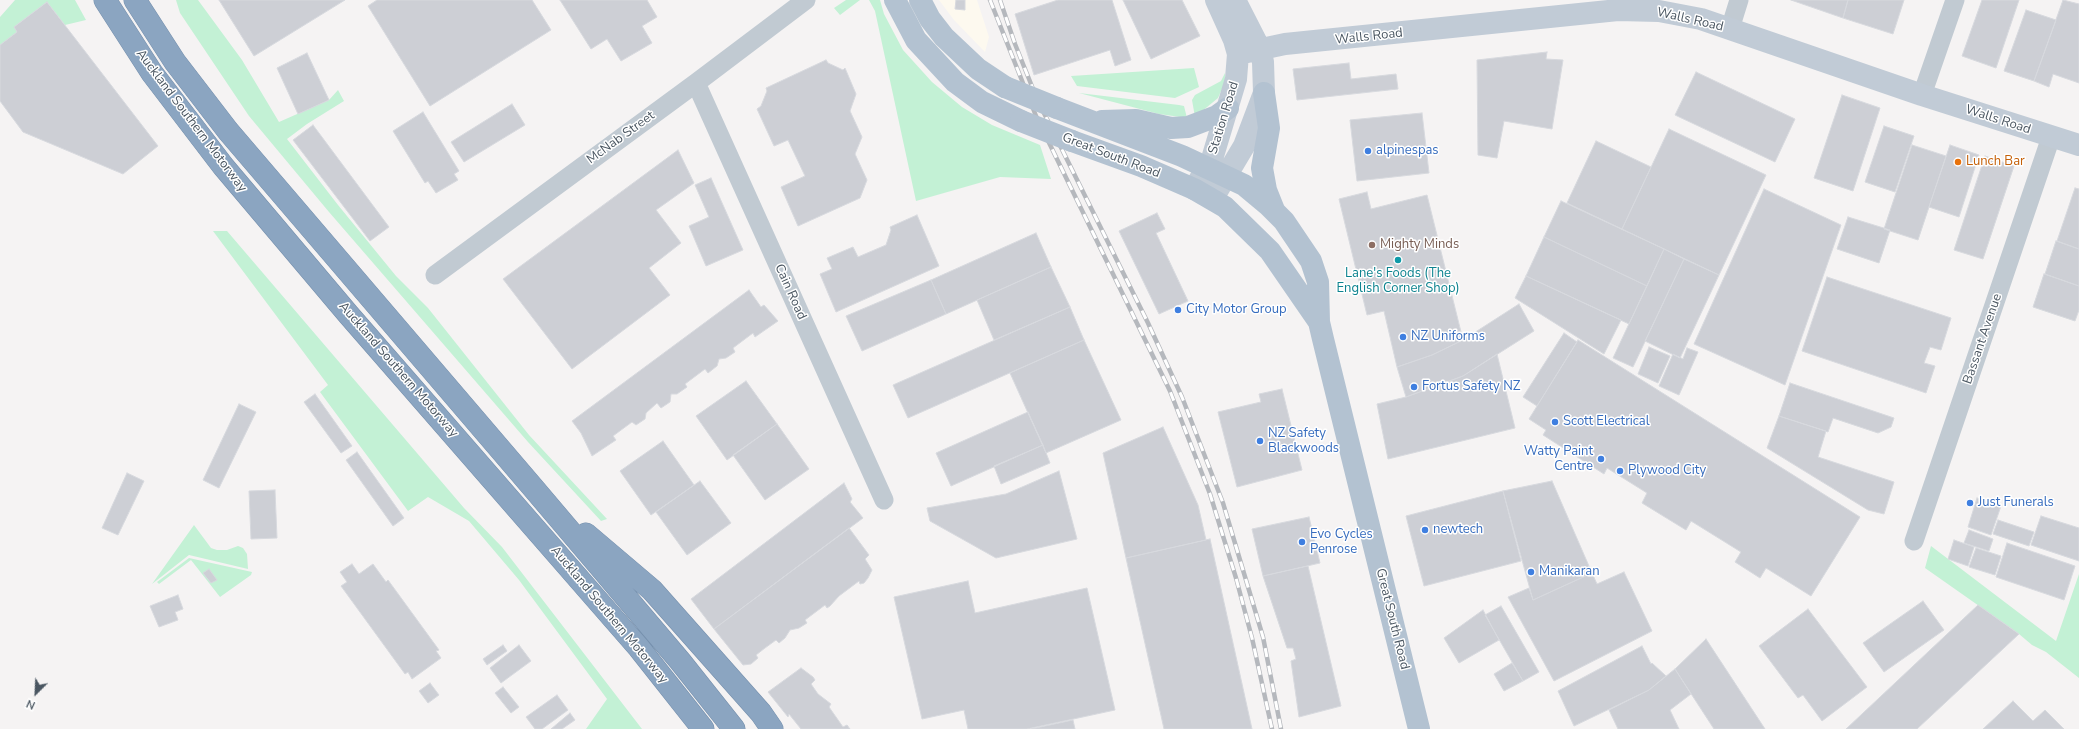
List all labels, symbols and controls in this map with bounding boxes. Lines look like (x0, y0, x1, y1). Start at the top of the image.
street label: Walls Road (1655, 5, 1725, 35)
street label: Walls Road (1334, 26, 1404, 48)
street label: Auckland Southern Motorway (132, 47, 250, 195)
street label: Station Road (1206, 80, 1242, 156)
street label: Walls Road (1963, 102, 2033, 138)
street label: McNab Street (584, 108, 658, 168)
street label: Great South Road (1060, 130, 1162, 182)
place label: alpinespas (1376, 143, 1439, 159)
marker: alpinespas (1363, 146, 1373, 156)
place label: Lunch Bar (1966, 154, 2025, 170)
marker: Lunch Bar (1953, 157, 1963, 167)
place label: Mighty Minds (1380, 237, 1459, 253)
marker: Mighty Minds (1367, 240, 1377, 250)
marker: Lane's Foods (The English Corner Shop) (1393, 255, 1403, 265)
street label: Cain Road (771, 262, 809, 322)
place label: Lane's Foods (The English Corner Shop) (1336, 266, 1460, 297)
street label: Bassant Avenue (1960, 292, 2006, 386)
street label: Auckland Southern Motorway (335, 299, 461, 441)
place label: City Motor Group (1186, 302, 1287, 318)
marker: City Motor Group (1173, 305, 1183, 315)
place label: NZ Uniforms (1411, 329, 1485, 345)
marker: NZ Uniforms (1398, 332, 1408, 342)
place label: Fortus Safety NZ (1422, 379, 1520, 395)
marker: Fortus Safety NZ (1409, 382, 1419, 392)
place label: Scott Electrical (1563, 414, 1650, 430)
marker: Scott Electrical (1550, 417, 1560, 427)
place label: NZ Safety Blackwoods (1268, 426, 1339, 457)
marker: NZ Safety Blackwoods (1255, 436, 1265, 446)
place label: Watty Paint Centre (1524, 444, 1593, 475)
marker: Watty Paint Centre (1596, 454, 1606, 464)
place label: Plywood City (1628, 463, 1706, 479)
marker: Plywood City (1615, 466, 1625, 476)
place label: Just Funerals (1978, 495, 2054, 511)
marker: Just Funerals (1965, 498, 1975, 508)
place label: newtech (1433, 522, 1483, 538)
marker: newtech (1420, 525, 1430, 535)
place label: Evo Cycles Penrose (1310, 527, 1373, 558)
marker: Evo Cycles Penrose (1297, 537, 1307, 547)
street label: Auckland Southern Motorway (547, 543, 671, 687)
place label: Manikaran (1539, 564, 1600, 580)
street label: Great South Road (1372, 567, 1412, 671)
marker: Manikaran (1526, 567, 1536, 577)
north arrow (16, 673, 56, 713)
text: N (24, 696, 38, 713)

